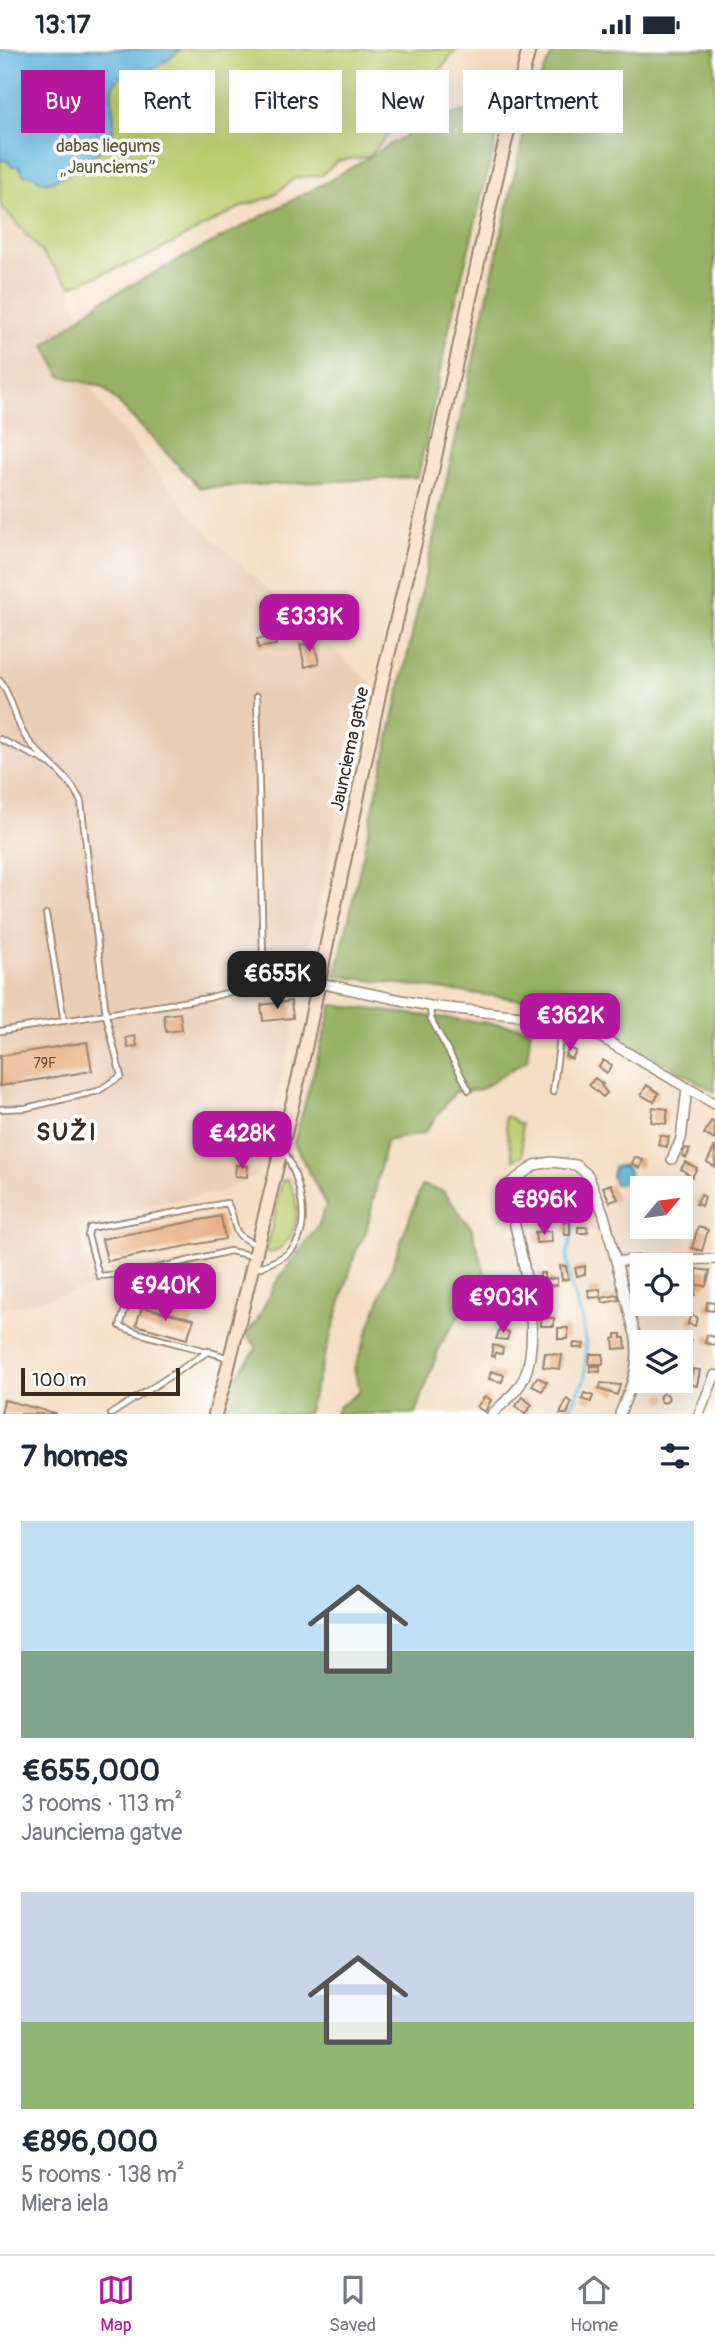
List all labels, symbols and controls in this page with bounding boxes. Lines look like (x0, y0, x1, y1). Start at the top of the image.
text: 13:17 (35, 9, 91, 41)
chip: Buy (21, 70, 105, 133)
chip: Rent (119, 70, 215, 133)
chip: Filters (229, 70, 342, 133)
chip: New (356, 70, 449, 133)
chip: Apartment (463, 70, 623, 133)
park label: dabas liegums „Jaunciems” (56, 135, 160, 179)
pin: €333K (260, 595, 358, 654)
text: €333K (275, 602, 343, 631)
street label: Jaunciema gatve (326, 685, 374, 813)
pin: €655K (228, 951, 326, 1011)
text: €655K (243, 959, 311, 988)
pin: €362K (521, 993, 619, 1053)
text: €362K (536, 1001, 604, 1030)
house number: 79F (33, 1055, 57, 1072)
pin: €428K (193, 1111, 291, 1171)
district label: SUŽI (36, 1118, 98, 1147)
text: €428K (209, 1119, 275, 1148)
north arrow (630, 1176, 693, 1239)
map controls (630, 1176, 693, 1393)
pin: €896K (495, 1177, 593, 1237)
text: €896K (511, 1185, 577, 1214)
button: locate (630, 1253, 693, 1316)
pin: €940K (116, 1263, 214, 1323)
text: €940K (130, 1271, 200, 1300)
pin: €903K (454, 1275, 552, 1335)
text: €903K (468, 1283, 538, 1312)
button: layers (630, 1330, 693, 1393)
scale bar (21, 1365, 180, 1397)
text: 100 m (32, 1368, 86, 1392)
icon: filters (656, 1437, 694, 1475)
text: 7 homes (21, 1438, 128, 1475)
icon: home (295, 1566, 421, 1692)
text: €655,000 (21, 1752, 160, 1789)
text: 3 rooms · 113 m² (21, 1789, 182, 1818)
text: Jaunciema gatve (21, 1818, 182, 1847)
icon: home (295, 1937, 421, 2063)
text: €896,000 (21, 2123, 158, 2160)
text: 5 rooms · 138 m² (21, 2160, 185, 2189)
text: Miera iela (21, 2189, 109, 2218)
tab: Map (97, 2271, 135, 2337)
tab: Saved (329, 2271, 376, 2337)
tab: Home (570, 2271, 618, 2337)

